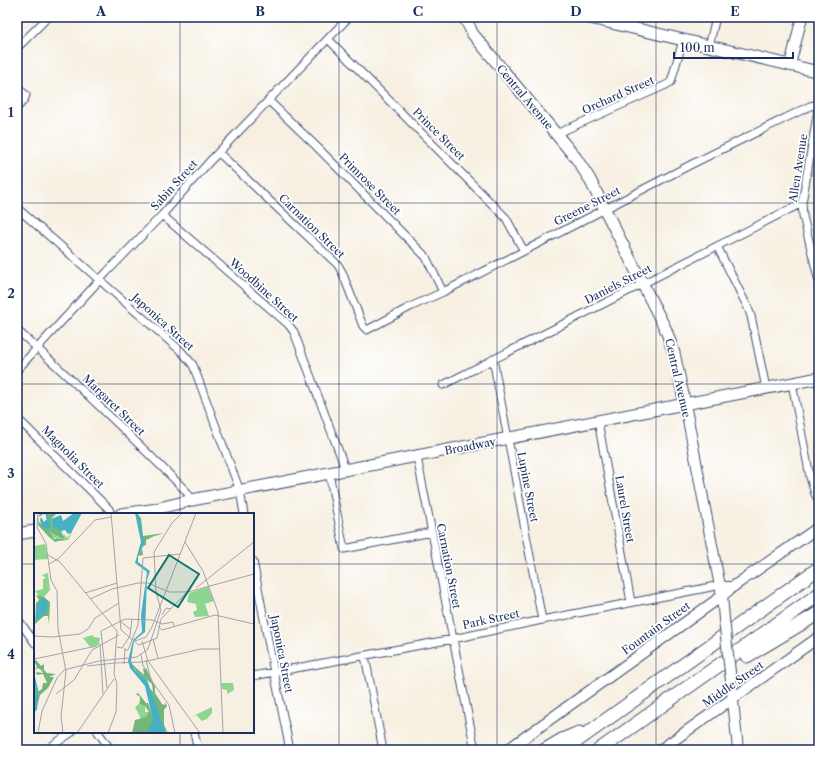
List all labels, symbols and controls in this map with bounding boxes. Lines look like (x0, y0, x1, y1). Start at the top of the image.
text: A (95, 3, 107, 19)
text: B (255, 3, 265, 19)
text: C (413, 3, 423, 19)
text: D (570, 3, 582, 19)
text: E (730, 3, 740, 19)
scale bar (674, 34, 793, 60)
text: 100 m (680, 40, 715, 55)
street label: Central Avenue (494, 62, 556, 132)
street label: Orchard Street (580, 73, 656, 117)
text: 1 (8, 104, 14, 120)
street label: Prince Street (410, 105, 468, 163)
street label: Allen Avenue (786, 133, 810, 204)
street label: Primrose Street (336, 150, 404, 218)
street label: Sabin Street (148, 157, 200, 213)
street label: Greene Street (551, 183, 623, 229)
street label: Carnation Street (276, 191, 348, 261)
street label: Woodbine Street (226, 255, 302, 325)
street label: Daniels Street (582, 261, 654, 307)
text: 2 (7, 285, 15, 301)
street label: Japonica Street (128, 289, 197, 354)
street label: Central Avenue (662, 337, 694, 419)
street label: Margaret Street (80, 372, 148, 438)
street label: Magnolia Street (39, 423, 107, 491)
street label: Broadway (443, 434, 498, 458)
street label: Lupine Street (514, 451, 542, 523)
text: 3 (7, 465, 15, 481)
street label: Laurel Street (612, 474, 638, 544)
inset map (34, 513, 254, 733)
street label: Carnation Street (434, 522, 464, 610)
street label: Fountain Street (619, 598, 693, 658)
street label: Park Street (461, 606, 521, 632)
street label: Japonica Street (267, 612, 296, 694)
text: 4 (7, 646, 15, 662)
street label: Middle Street (700, 658, 766, 710)

